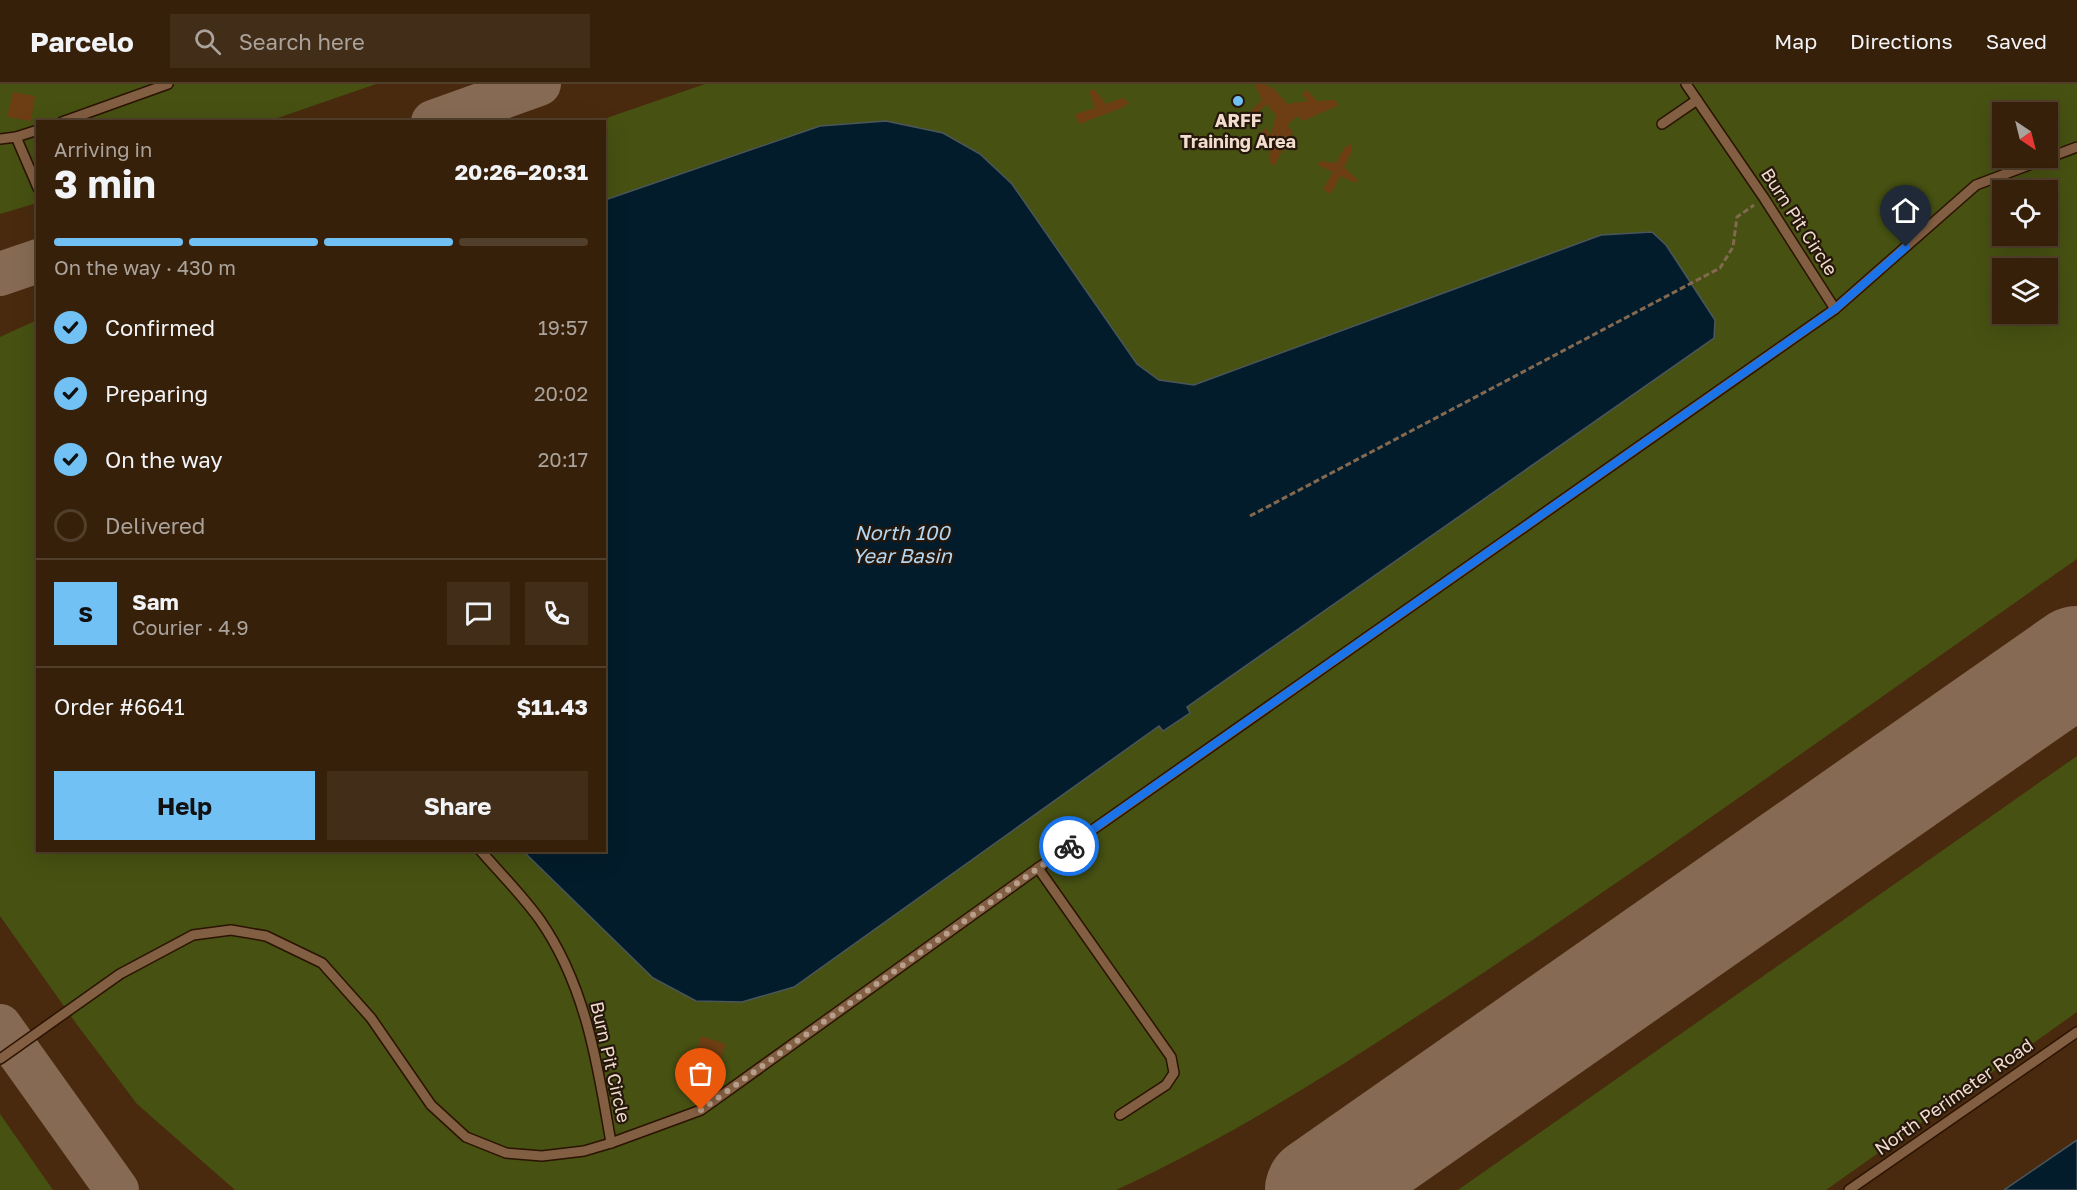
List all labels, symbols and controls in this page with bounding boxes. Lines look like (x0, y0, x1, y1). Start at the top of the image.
search box (170, 14, 590, 68)
text: Parcelo (30, 25, 134, 58)
icon: search (191, 25, 224, 58)
text: Search here (239, 28, 365, 55)
text: Map (1774, 28, 1817, 54)
text: Directions (1850, 28, 1953, 54)
text: Saved (1986, 28, 2047, 54)
marker: ARFF Training Area (1231, 94, 1245, 108)
north arrow (1992, 102, 2058, 168)
map controls (1992, 102, 2058, 324)
place label: ARFF Training Area (1180, 109, 1296, 152)
text: Arriving in (54, 137, 152, 161)
text: 20:26–20:31 (455, 158, 588, 185)
text: 3 min (54, 160, 156, 207)
street label: Burn Pit Circle (1757, 164, 1843, 279)
button: locate (1992, 180, 2058, 246)
pin (1880, 185, 1931, 247)
icon: home (1889, 194, 1922, 227)
text: On the way · 430 m (54, 255, 236, 279)
button: layers (1992, 258, 2058, 324)
icon: check (54, 311, 87, 344)
text: Confirmed (105, 314, 215, 341)
text: 19:57 (538, 315, 588, 339)
icon: check (54, 377, 87, 410)
text: Preparing (105, 380, 208, 407)
text: 20:02 (534, 381, 588, 405)
icon: check (54, 443, 87, 476)
text: On the way (105, 446, 223, 473)
text: 20:17 (538, 447, 588, 471)
text: Delivered (105, 512, 205, 539)
water label: North 100 Year Basin (852, 520, 953, 567)
button: chat (447, 582, 510, 645)
button: phone (525, 582, 588, 645)
text: Sam (132, 588, 179, 615)
text: S (78, 600, 93, 627)
text: Courier · 4.9 (132, 615, 249, 639)
text: Order #6641 (54, 693, 185, 720)
text: $11.43 (516, 693, 588, 720)
button: Help (54, 771, 315, 840)
button: Share (327, 771, 588, 840)
courier (1039, 816, 1099, 876)
icon: bike (1053, 830, 1086, 863)
street label: Burn Pit Circle (586, 999, 636, 1124)
street label: North Perimeter Road (1870, 1033, 2037, 1159)
pin (675, 1048, 726, 1110)
icon: bag (684, 1057, 717, 1090)

